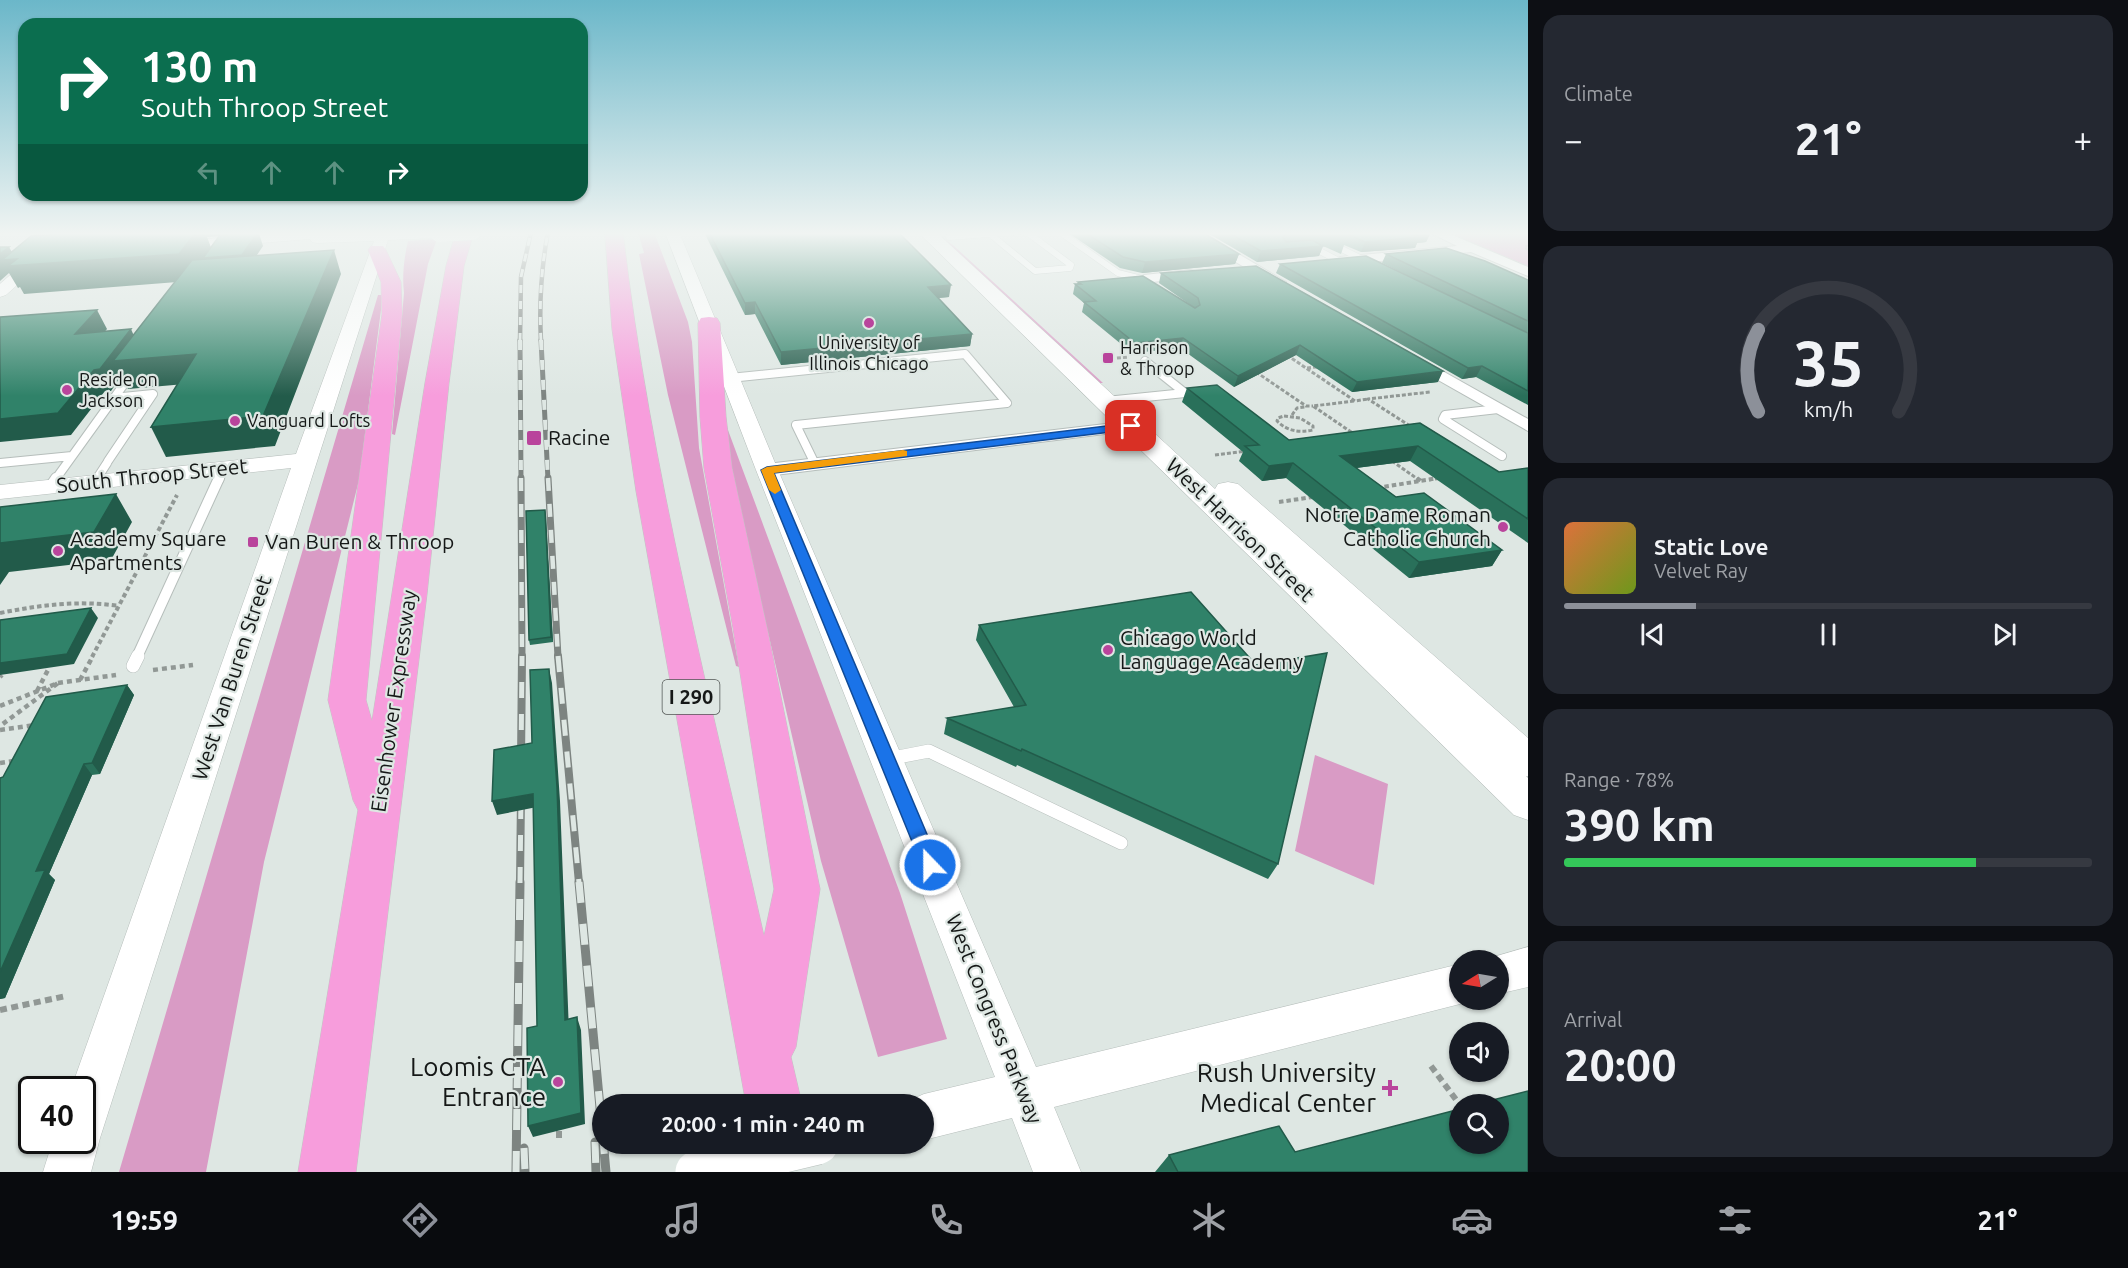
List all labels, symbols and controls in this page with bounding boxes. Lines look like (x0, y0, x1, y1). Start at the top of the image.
icon: right (42, 42, 120, 120)
text: 130 m (141, 43, 258, 90)
text: Climate (1564, 82, 1633, 105)
text: South Throop Street (141, 92, 388, 122)
text: 21° (1795, 113, 1861, 164)
text: − (1564, 121, 1583, 158)
text: + (2073, 121, 2092, 158)
icon: left (192, 156, 225, 189)
icon: ahead (255, 156, 288, 189)
icon: ahead (318, 156, 351, 189)
icon: right (381, 156, 414, 189)
marker: University of Illinois Chicago (862, 316, 876, 330)
text: 35 (1793, 328, 1863, 398)
place label: University of Illinois Chicago (809, 332, 929, 373)
place label: Harrison & Throop (1120, 337, 1195, 378)
marker: Harrison & Throop (1101, 351, 1115, 365)
place label: Reside on Jackson (79, 369, 158, 410)
marker: Reside on Jackson (60, 383, 74, 397)
text: km/h (1803, 397, 1853, 421)
pin (1105, 400, 1156, 451)
icon: arrive (1114, 409, 1147, 442)
place label: Vanguard Lofts (247, 410, 371, 430)
marker: Vanguard Lofts (228, 414, 242, 428)
place label: Racine (548, 425, 610, 449)
marker: Racine (525, 429, 543, 447)
street label: South Throop Street (55, 453, 249, 497)
street label: West Harrison Street (1162, 453, 1320, 606)
place label: Notre Dame Roman Catholic Church (1305, 502, 1491, 550)
marker: Notre Dame Roman Catholic Church (1496, 520, 1510, 534)
place label: Academy Square Apartments (70, 526, 227, 574)
place label: Van Buren & Throop (265, 529, 454, 553)
text: Static Love (1654, 534, 1769, 559)
marker: Van Buren & Throop (246, 535, 260, 549)
marker: Academy Square Apartments (51, 544, 65, 558)
text: Velvet Ray (1654, 559, 1748, 582)
street label: West Van Buren Street (187, 572, 275, 783)
street label: Eisenhower Expressway (366, 588, 420, 814)
icon: previous (1636, 618, 1669, 651)
icon: pause (1812, 618, 1845, 651)
icon: next (1988, 618, 2021, 651)
place label: Chicago World Language Academy (1120, 625, 1303, 673)
marker: Chicago World Language Academy (1101, 643, 1115, 657)
road number: I 290 (662, 680, 720, 714)
text: Range · 78% (1564, 768, 1674, 791)
text: 390 km (1564, 799, 1715, 850)
position arrow (898, 833, 962, 897)
street label: West Congress Parkway (942, 910, 1048, 1127)
north arrow (1449, 950, 1509, 1010)
map controls (1449, 950, 1509, 1154)
text: Arrival (1564, 1008, 1622, 1031)
button: sound (1449, 1022, 1509, 1082)
text: 20:00 (1564, 1039, 1677, 1090)
place label: Loomis CTA Entrance (410, 1052, 546, 1111)
place label: Rush University Medical Center (1197, 1058, 1376, 1117)
marker: Loomis CTA Entrance (551, 1075, 565, 1089)
speed limit sign: 40 (18, 1076, 96, 1154)
marker: Rush University Medical Center (1381, 1079, 1399, 1097)
button: search (1449, 1094, 1509, 1154)
text: 20:00 · 1 min · 240 m (661, 1111, 865, 1136)
icon: directions (399, 1199, 441, 1241)
icon: music (662, 1199, 704, 1241)
icon: phone (925, 1199, 967, 1241)
icon: climate (1188, 1199, 1230, 1241)
icon: car (1451, 1199, 1493, 1241)
icon: filters (1714, 1199, 1756, 1241)
text: 19:59 (111, 1205, 178, 1235)
text: 21° (1977, 1205, 2017, 1235)

